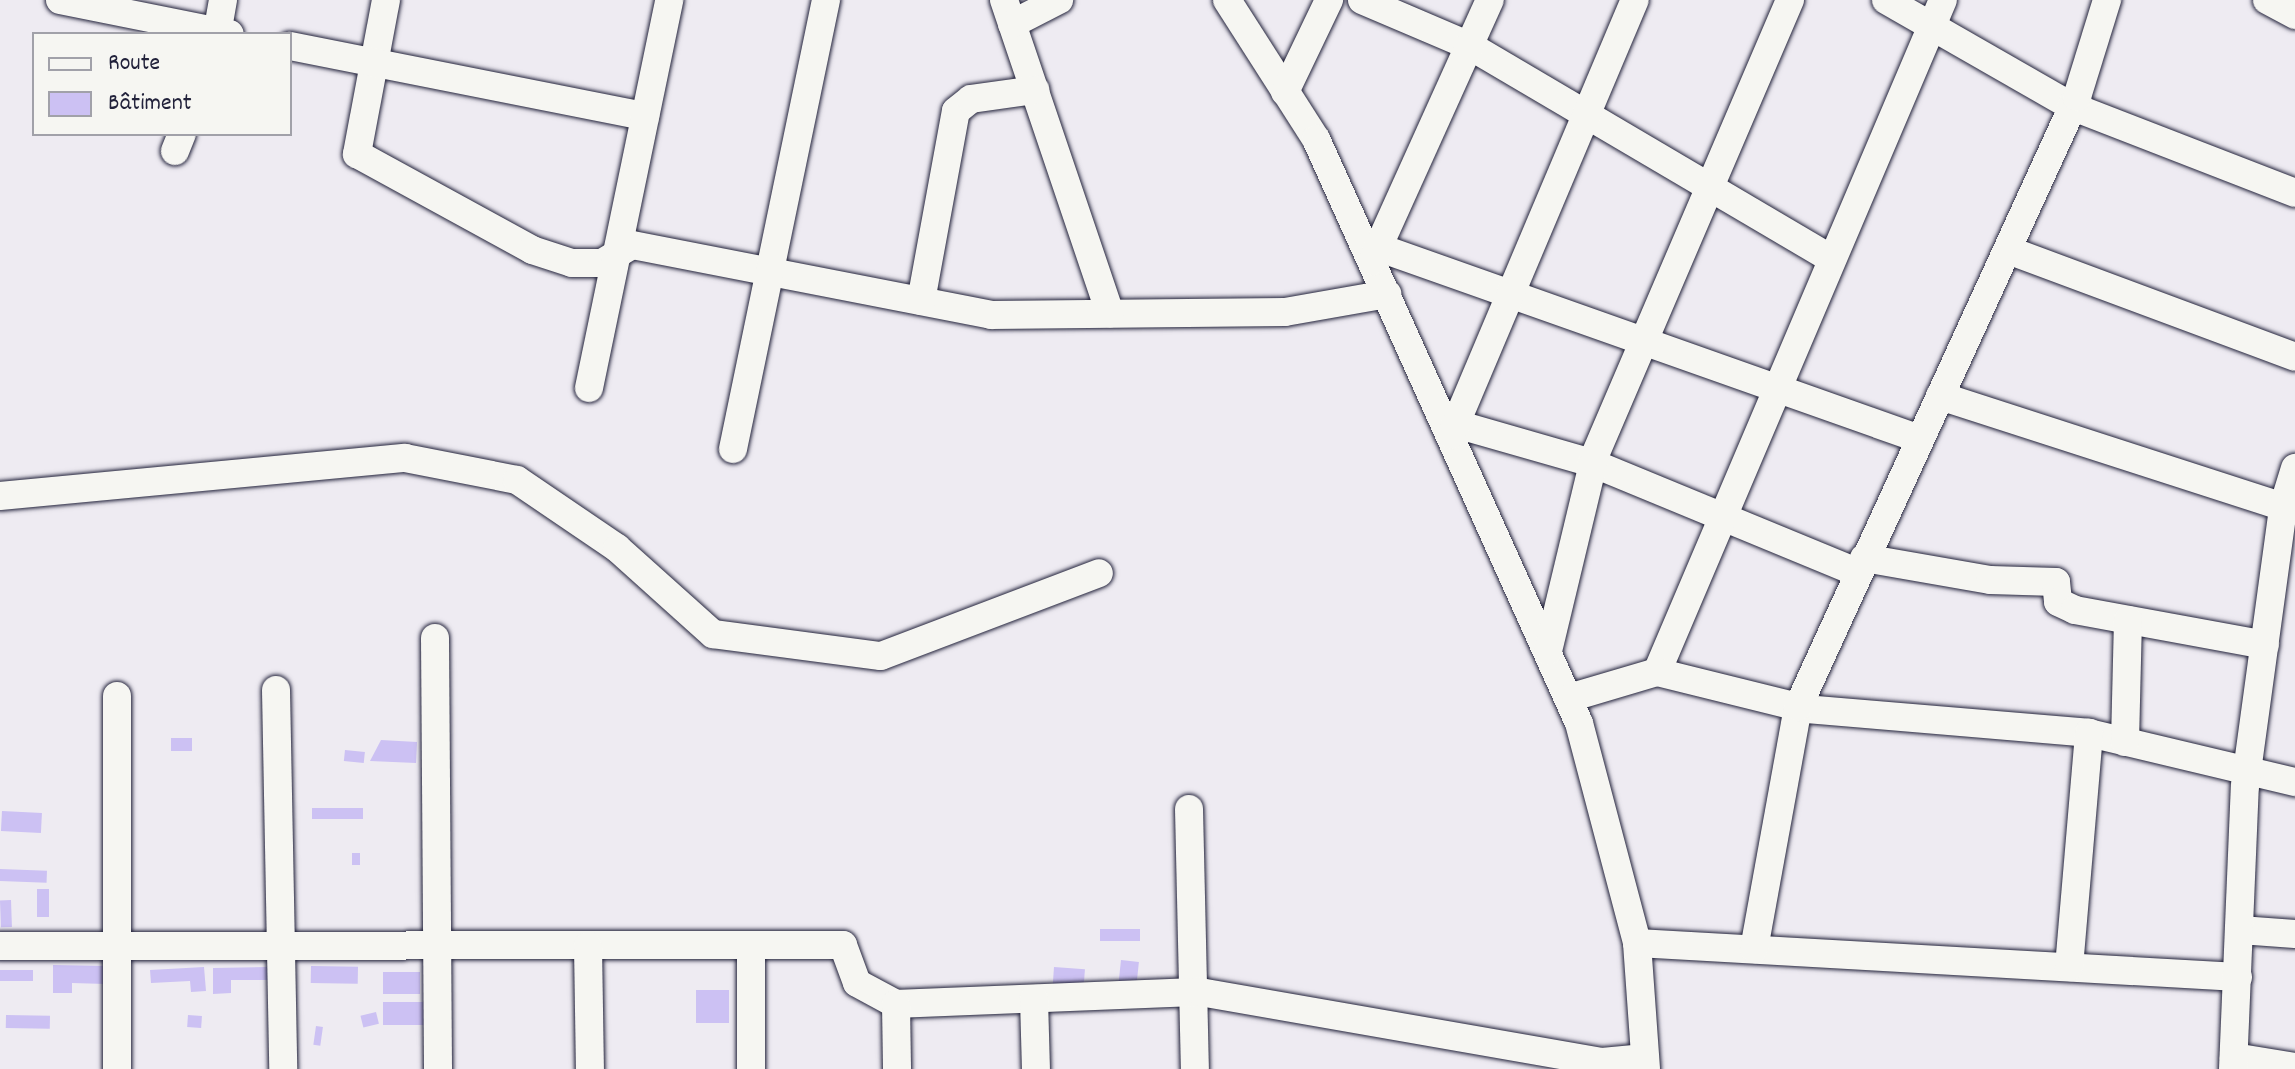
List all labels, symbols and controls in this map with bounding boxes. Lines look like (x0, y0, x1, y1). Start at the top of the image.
legend (32, 32, 292, 136)
text: Route (108, 47, 160, 81)
text: Bâtiment (108, 87, 192, 121)

